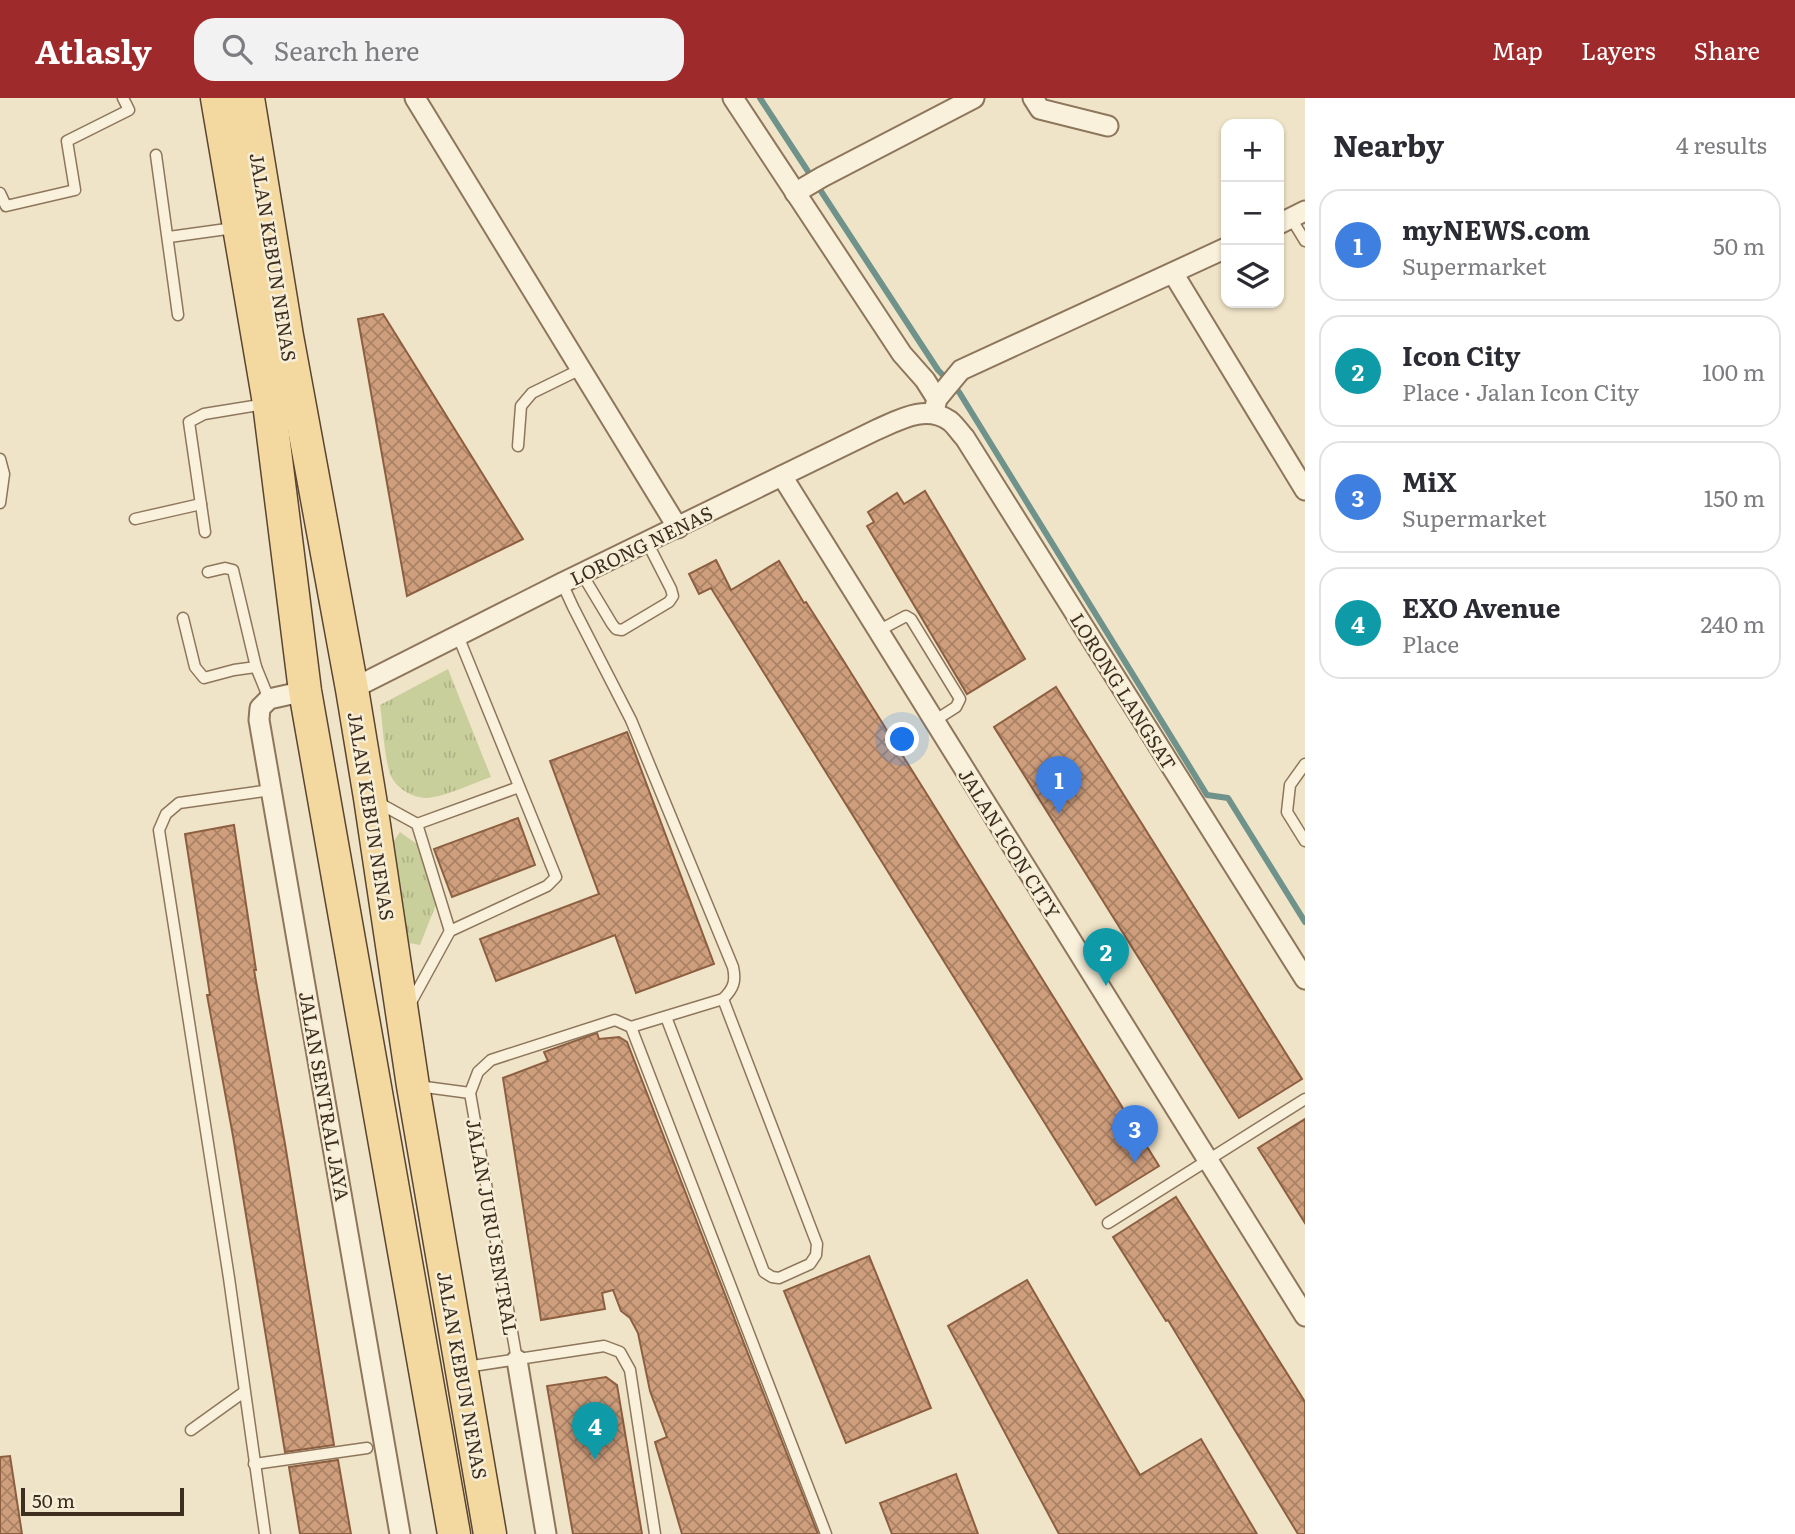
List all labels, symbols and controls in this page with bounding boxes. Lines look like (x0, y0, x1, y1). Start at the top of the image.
search box (194, 18, 684, 81)
text: Atlasly (35, 25, 152, 74)
icon: search (218, 30, 256, 68)
text: Search here (274, 30, 420, 69)
text: Map (1492, 32, 1543, 67)
text: Layers (1581, 32, 1655, 67)
text: Share (1693, 32, 1760, 67)
map controls (1221, 119, 1284, 308)
button: + (1221, 119, 1284, 182)
text: Nearby (1333, 122, 1444, 166)
text: 4 results (1676, 127, 1767, 161)
street label: JALAN KEBUN NENAS (244, 151, 304, 363)
button: − (1221, 182, 1284, 245)
text: myNEWS.com (1402, 209, 1590, 248)
text: 1 (1353, 228, 1363, 262)
text: 50 m (1713, 228, 1765, 262)
button: layers (1221, 245, 1284, 308)
text: Supermarket (1402, 248, 1546, 282)
text: Icon City (1402, 335, 1520, 374)
text: 2 (1352, 354, 1364, 388)
text: 100 m (1702, 354, 1765, 388)
text: Place · Jalan Icon City (1402, 374, 1639, 408)
text: MiX (1402, 461, 1457, 500)
text: 3 (1352, 480, 1364, 514)
text: 150 m (1704, 480, 1765, 514)
street label: LORONG NENAS (565, 498, 717, 592)
text: Supermarket (1402, 500, 1546, 534)
text: EXO Avenue (1402, 587, 1560, 626)
text: 4 (1351, 606, 1365, 640)
text: 240 m (1700, 606, 1765, 640)
street label: LORONG LANGSAT (1064, 607, 1184, 775)
text: Place (1402, 626, 1459, 660)
street label: JALAN KEBUN NENAS (342, 710, 402, 922)
your location (885, 722, 919, 756)
pin: 1 (1036, 756, 1082, 814)
street label: JALAN ICON CITY (952, 762, 1068, 924)
pin: 2 (1083, 928, 1129, 986)
street label: JALAN SENTRAL JAYA (293, 989, 357, 1203)
pin: 3 (1112, 1105, 1158, 1163)
street label: JALAN JURU SENTRAL (460, 1116, 526, 1338)
street label: JALAN KEBUN NENAS (431, 1269, 495, 1481)
pin: 4 (572, 1402, 618, 1460)
scale bar (21, 1485, 184, 1517)
text: 50 m (32, 1486, 75, 1514)

